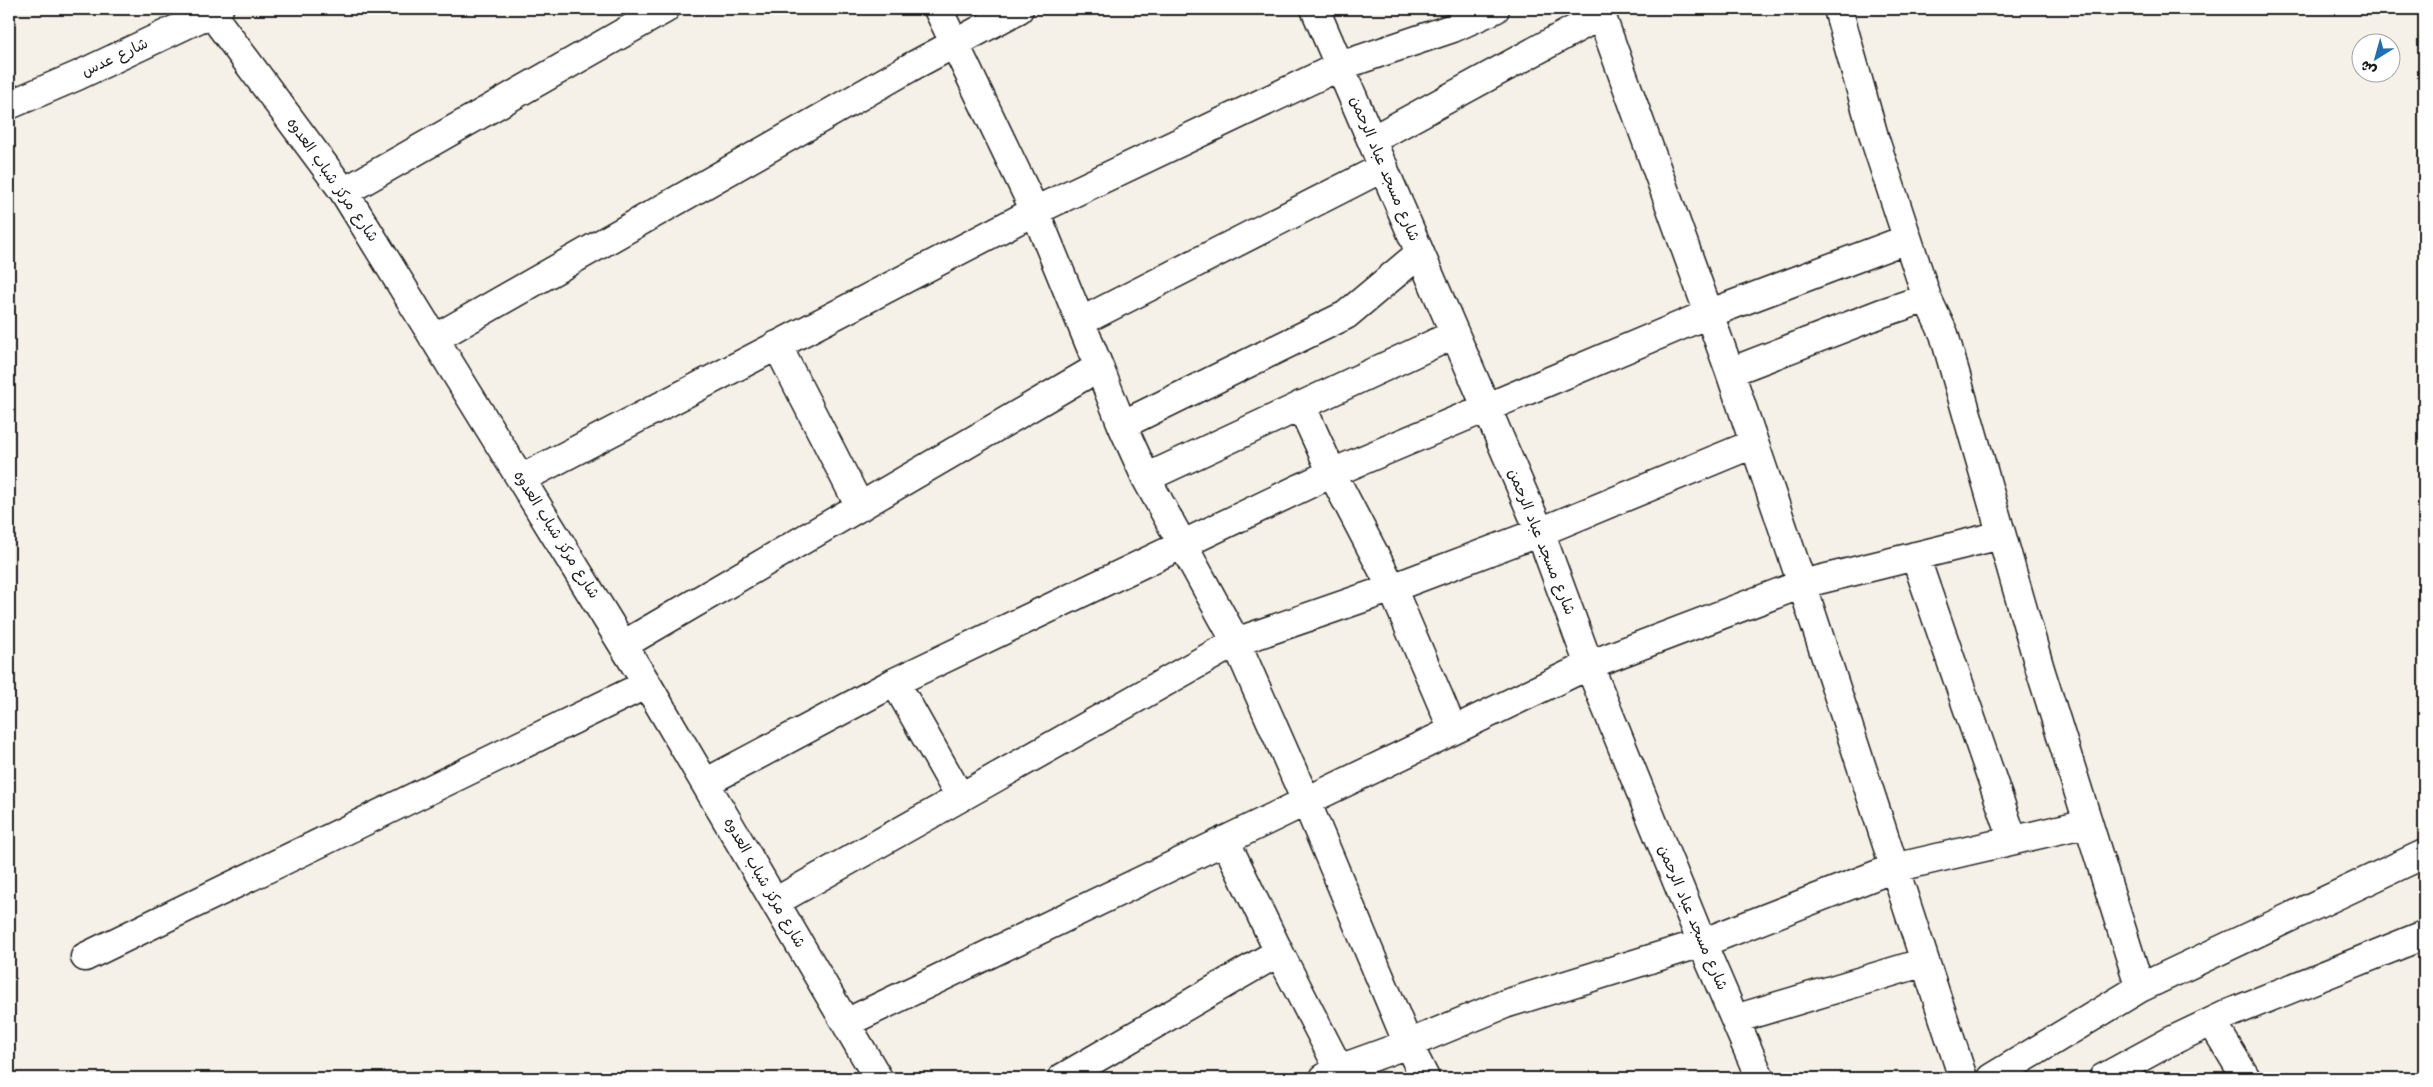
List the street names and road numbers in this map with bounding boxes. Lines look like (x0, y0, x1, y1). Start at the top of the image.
street label: شارع عدس (78, 32, 152, 84)
street label: شارع مسجد عباد الرحمن (1343, 93, 1425, 245)
street label: شارع مركز شباب العدوه (280, 113, 384, 247)
street label: شارع مسجد عباد الرحمن (1501, 465, 1581, 619)
street label: شارع مركز شباب العدوه (507, 466, 605, 604)
street label: شارع مركز شباب العدوه (717, 813, 811, 953)
street label: شارع مسجد عباد الرحمن (1651, 842, 1733, 994)

